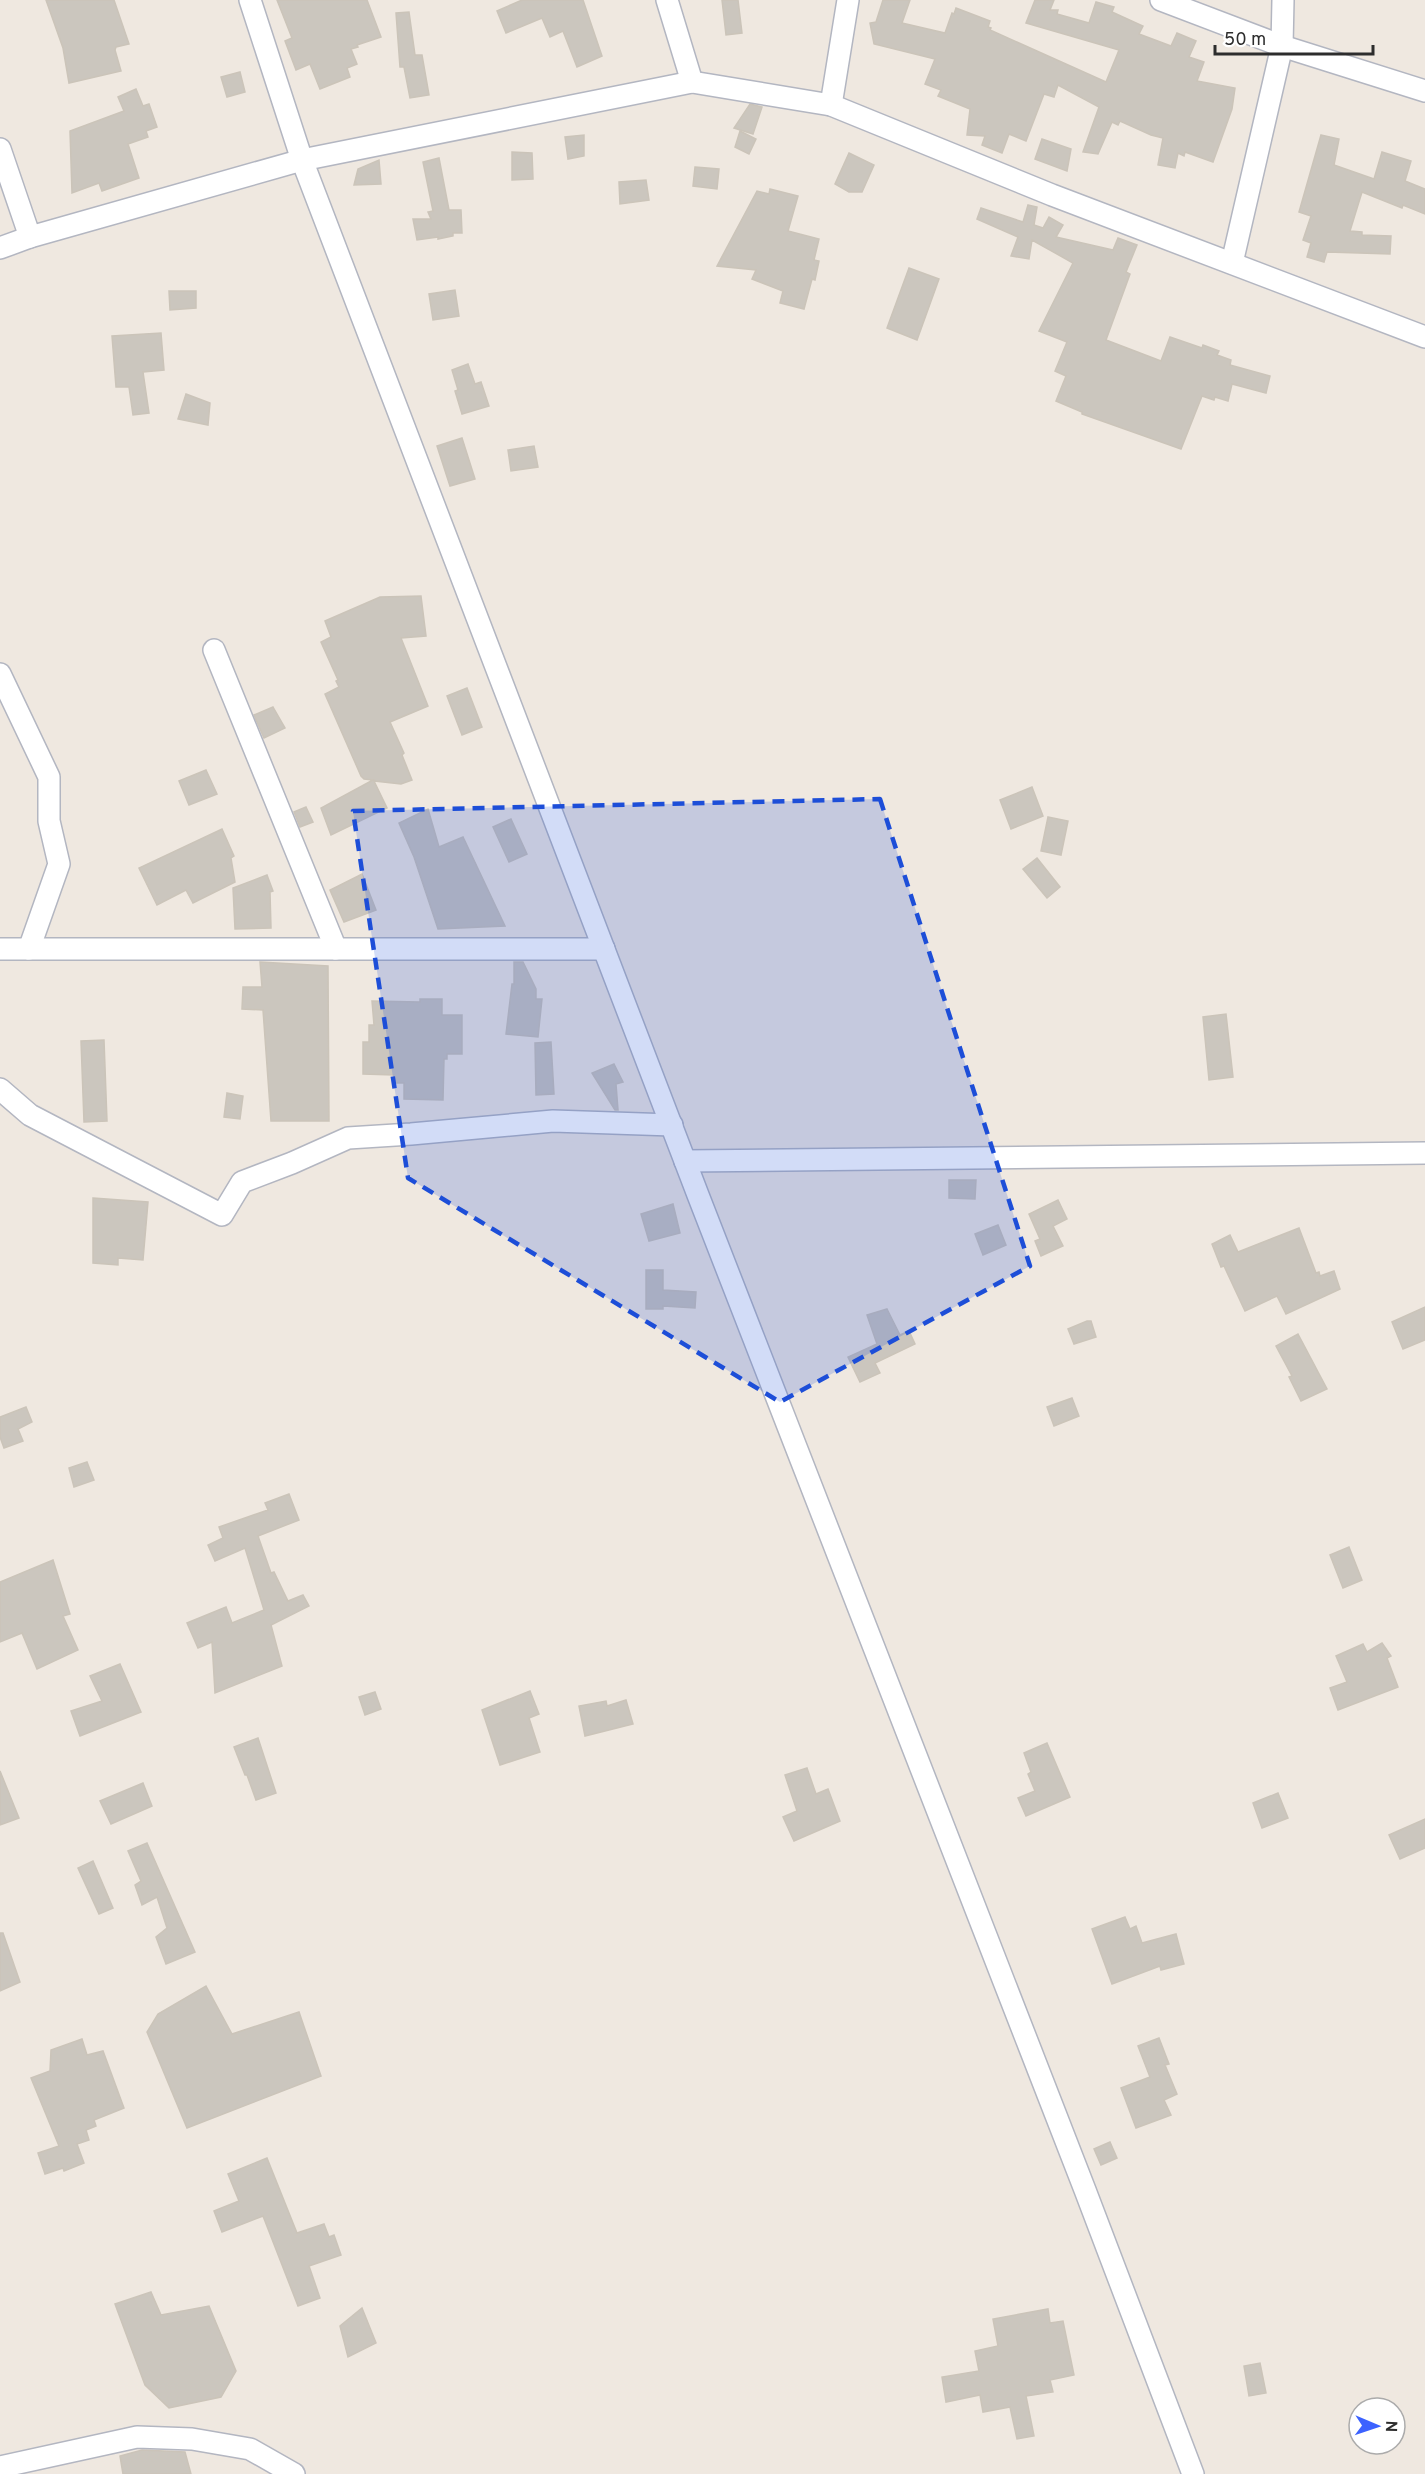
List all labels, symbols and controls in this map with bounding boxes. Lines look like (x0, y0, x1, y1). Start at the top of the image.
scale bar (1215, 18, 1372, 56)
text: 50 m (1224, 29, 1266, 52)
north arrow (1347, 2396, 1407, 2456)
text: N (1380, 2420, 1400, 2433)

